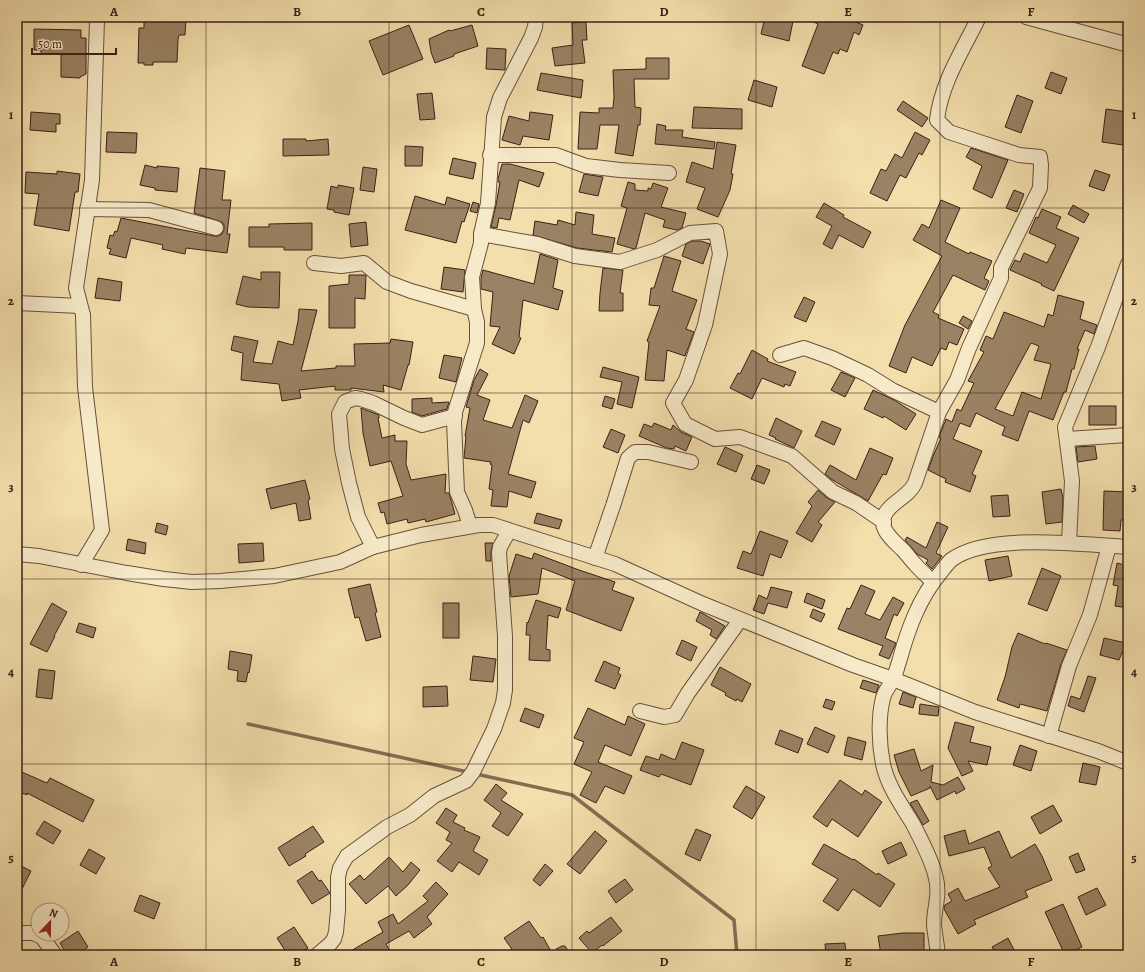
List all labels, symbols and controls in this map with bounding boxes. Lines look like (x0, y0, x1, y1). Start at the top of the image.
text: A (109, 3, 119, 20)
text: B (293, 3, 301, 20)
text: C (477, 3, 485, 20)
text: D (659, 3, 669, 20)
text: E (844, 3, 852, 20)
text: F (1028, 3, 1035, 20)
scale bar (32, 30, 116, 56)
text: 50 m (38, 36, 62, 52)
text: 1 (9, 106, 14, 123)
text: 1 (1132, 106, 1137, 123)
text: 2 (8, 292, 15, 309)
text: 2 (1131, 292, 1138, 309)
text: 3 (8, 478, 14, 495)
text: 3 (1131, 478, 1137, 495)
text: 4 (8, 663, 14, 680)
text: 4 (1131, 663, 1137, 680)
text: 5 (8, 849, 14, 866)
text: 5 (1131, 849, 1137, 866)
north arrow (30, 902, 70, 942)
text: N (47, 905, 60, 922)
text: A (109, 953, 119, 970)
text: B (293, 953, 301, 970)
text: C (477, 953, 485, 970)
text: D (659, 953, 669, 970)
text: E (844, 953, 852, 970)
text: F (1028, 953, 1035, 970)

